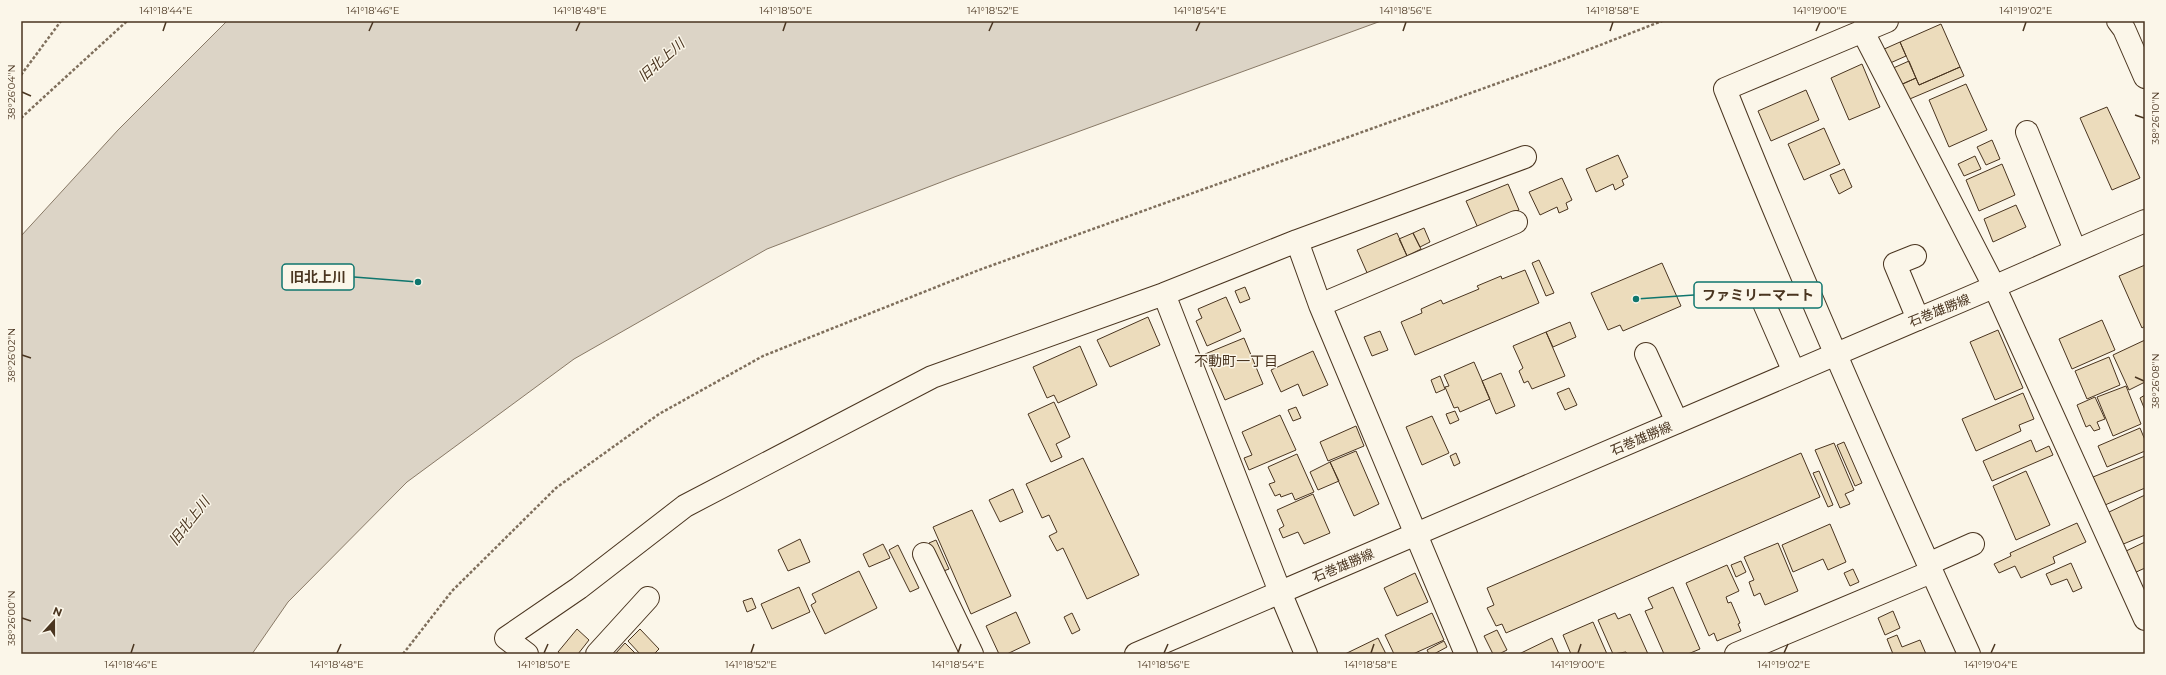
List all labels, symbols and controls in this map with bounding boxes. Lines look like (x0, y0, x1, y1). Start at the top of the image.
text: 141°18'44"E (139, 4, 193, 17)
text: 141°18'46"E (347, 4, 400, 17)
text: 141°18'48"E (553, 4, 607, 17)
text: 141°18'50"E (759, 4, 813, 17)
text: 141°18'52"E (967, 4, 1019, 17)
text: 141°18'54"E (1174, 4, 1227, 17)
text: 141°18'56"E (1380, 4, 1433, 17)
text: 141°18'58"E (1587, 4, 1640, 17)
text: 141°19'00"E (1793, 4, 1847, 17)
text: 141°19'02"E (2000, 4, 2053, 17)
water label: 旧北上川 (634, 34, 690, 85)
text: 38°26'04"N (5, 64, 18, 120)
text: 38°26'10"N (2149, 92, 2162, 144)
callout: 旧北上川 (282, 264, 354, 290)
text: 旧北上川 (290, 268, 346, 286)
callout: ファミリーマート (1694, 282, 1822, 308)
text: ファミリーマート (1702, 286, 1814, 304)
street label: 石巻雄勝線 (1906, 290, 1972, 330)
text: 38°26'02"N (5, 328, 18, 382)
district label: 不動町一丁目 (1194, 352, 1278, 370)
text: 38°26'08"N (2149, 353, 2162, 409)
street label: 石巻雄勝線 (1608, 418, 1674, 458)
water label: 旧北上川 (165, 492, 215, 549)
street label: 石巻雄勝線 (1310, 545, 1376, 585)
text: 38°26'00"N (5, 590, 18, 646)
north arrow (34, 601, 74, 641)
text: N (51, 604, 64, 620)
text: 141°18'46"E (105, 658, 158, 671)
text: 141°18'48"E (310, 658, 364, 671)
text: 141°18'50"E (517, 658, 571, 671)
text: 141°18'52"E (725, 658, 777, 671)
text: 141°18'54"E (932, 658, 985, 671)
text: 141°18'56"E (1138, 658, 1191, 671)
text: 141°18'58"E (1345, 658, 1398, 671)
text: 141°19'00"E (1551, 658, 1605, 671)
text: 141°19'02"E (1758, 658, 1811, 671)
text: 141°19'04"E (1964, 658, 2018, 671)

